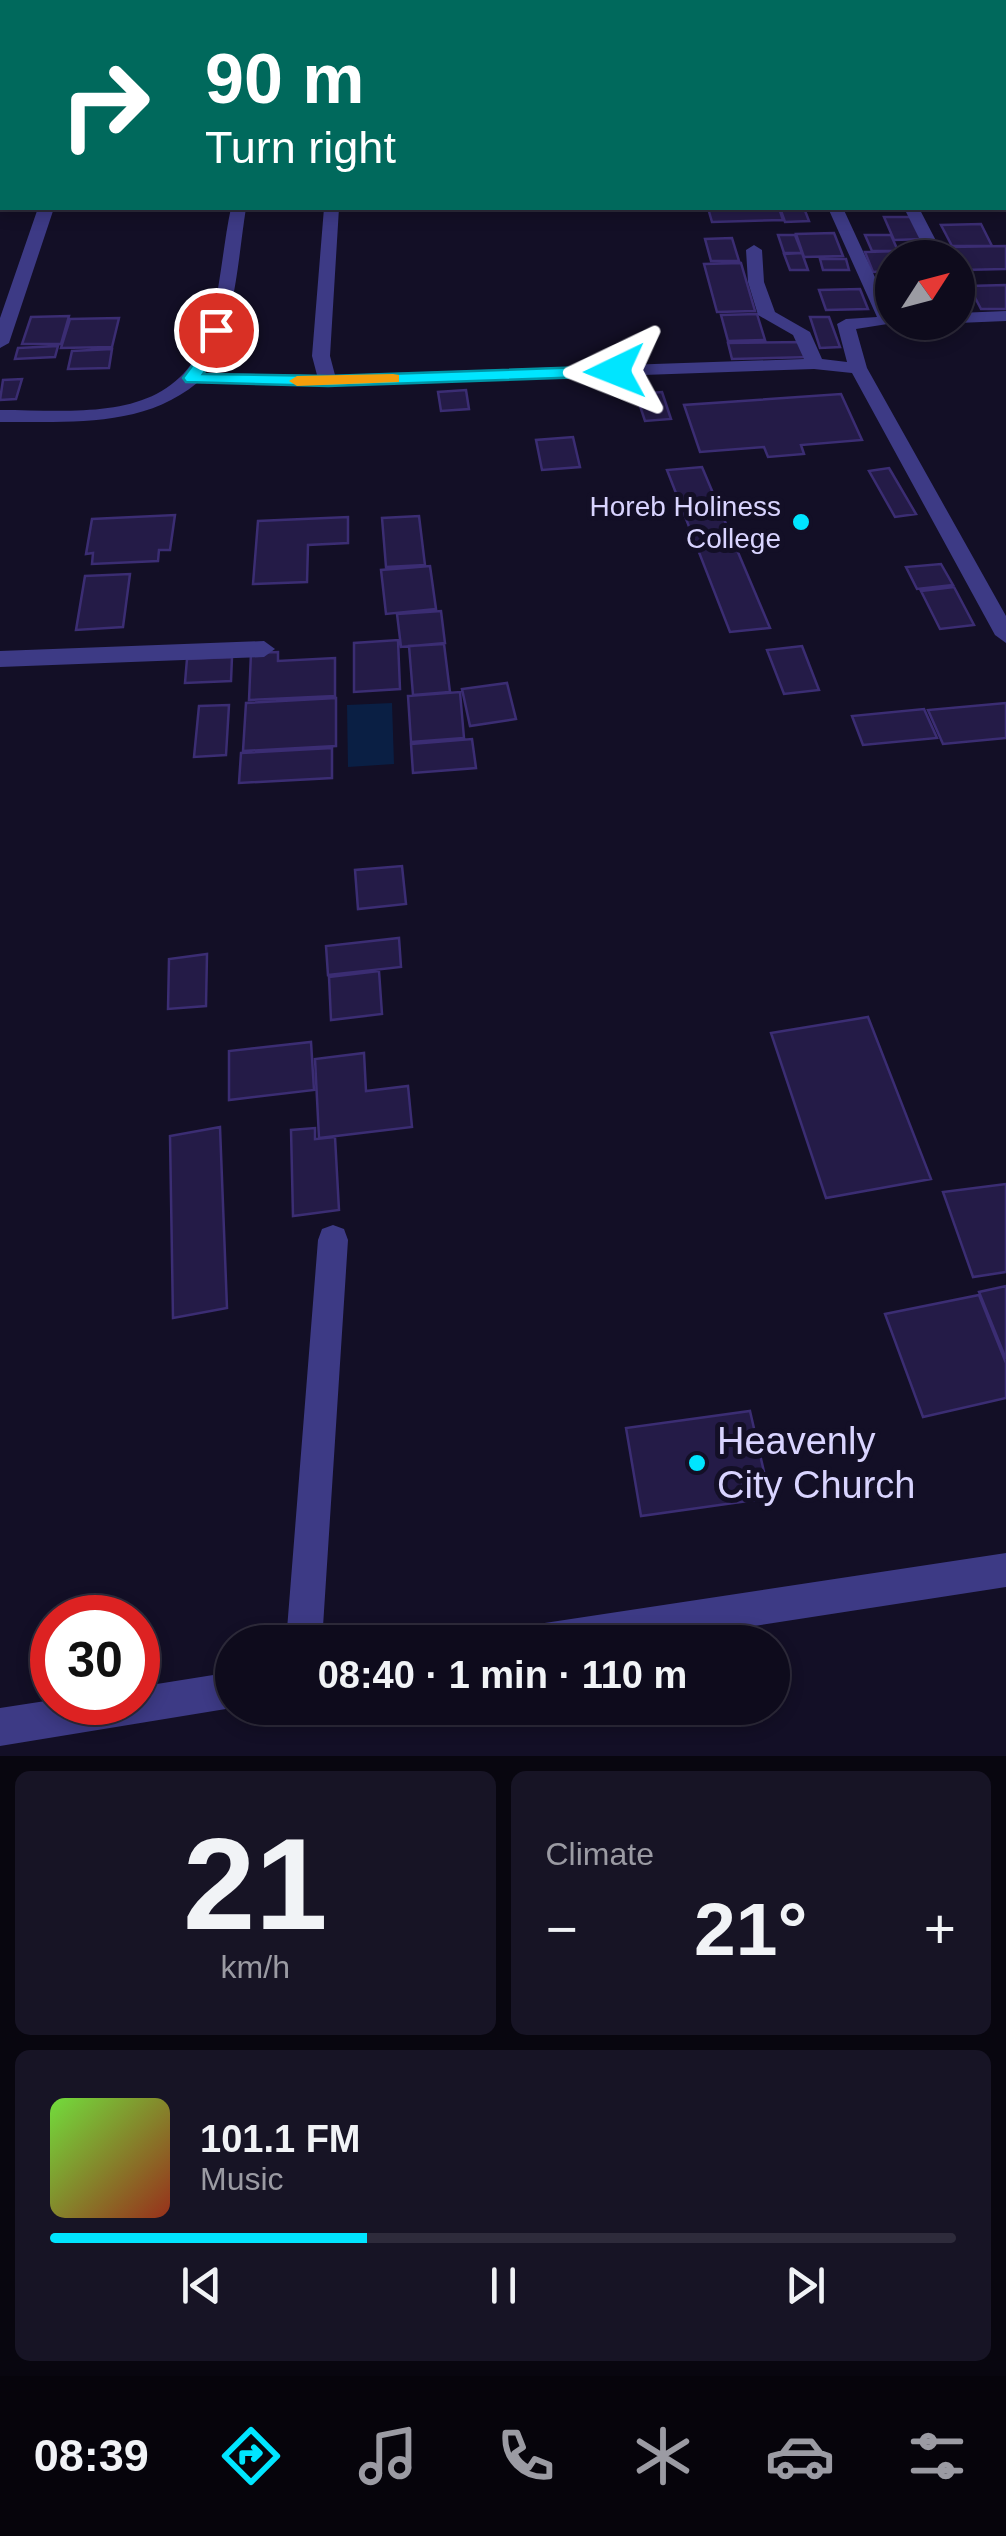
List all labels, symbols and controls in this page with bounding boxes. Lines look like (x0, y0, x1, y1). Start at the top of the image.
icon: right (40, 40, 170, 170)
text: 90 m (205, 40, 365, 118)
text: Turn right (205, 122, 396, 173)
north arrow (875, 240, 975, 340)
map controls (875, 240, 975, 340)
pin (174, 288, 259, 373)
icon: arrive (189, 303, 244, 358)
position arrow (563, 319, 667, 423)
place label: Horeb Holiness College (590, 491, 781, 554)
marker: Horeb Holiness College (790, 511, 812, 533)
place label: Heavenly City Church (717, 1420, 916, 1506)
marker: Heavenly City Church (686, 1452, 708, 1474)
speed limit sign: 30 (30, 1595, 160, 1725)
text: 08:40 · 1 min · 110 m (318, 1654, 687, 1696)
text: 21 (183, 1811, 328, 1957)
text: Climate (546, 1836, 654, 1872)
text: 21° (694, 1887, 807, 1971)
text: − (546, 1898, 578, 1960)
text: + (924, 1898, 956, 1960)
text: km/h (221, 1949, 290, 1985)
text: 101.1 FM (200, 2118, 361, 2160)
text: Music (200, 2161, 284, 2197)
icon: previous (174, 2258, 229, 2313)
icon: pause (476, 2258, 531, 2313)
icon: next (778, 2258, 833, 2313)
icon: directions (216, 2421, 286, 2491)
icon: music (353, 2421, 423, 2491)
icon: phone (491, 2421, 561, 2491)
icon: climate (628, 2421, 698, 2491)
icon: car (765, 2421, 835, 2491)
icon: filters (902, 2421, 972, 2491)
text: 08:39 (34, 2430, 149, 2481)

